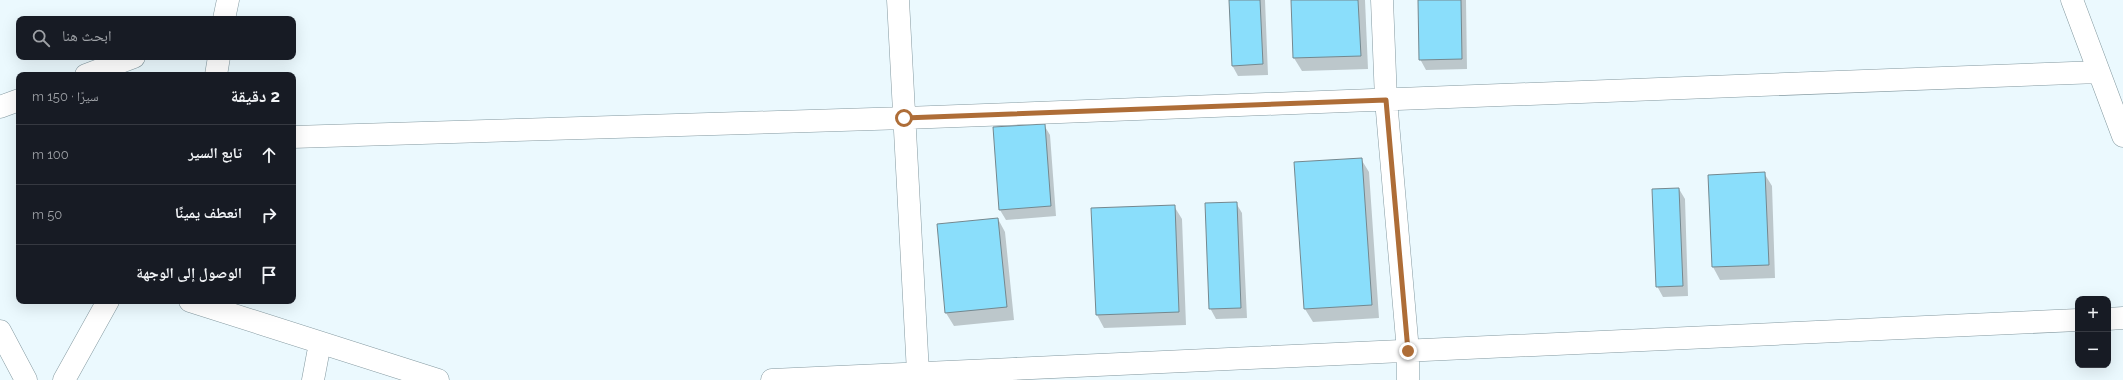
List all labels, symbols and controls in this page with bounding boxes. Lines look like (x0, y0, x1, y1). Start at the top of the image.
search box (16, 16, 296, 60)
icon: search (30, 27, 52, 49)
text: ابحث هنا (62, 27, 112, 45)
text: 2 دقيقة (231, 86, 280, 106)
text: سيرًا · 150 m (32, 89, 99, 104)
route start (895, 109, 913, 127)
text: تابع السير (188, 144, 242, 162)
icon: ahead (258, 144, 280, 166)
text: 100 m (32, 147, 69, 162)
text: انعطف يمينًا (175, 204, 242, 222)
icon: right (258, 204, 280, 226)
text: 50 m (32, 207, 62, 222)
text: الوصول إلى الوجهة (136, 264, 242, 282)
icon: arrive (258, 264, 280, 286)
map controls (2075, 296, 2111, 368)
button: + (2075, 296, 2111, 332)
button: − (2075, 332, 2111, 368)
route end (1399, 342, 1417, 360)

